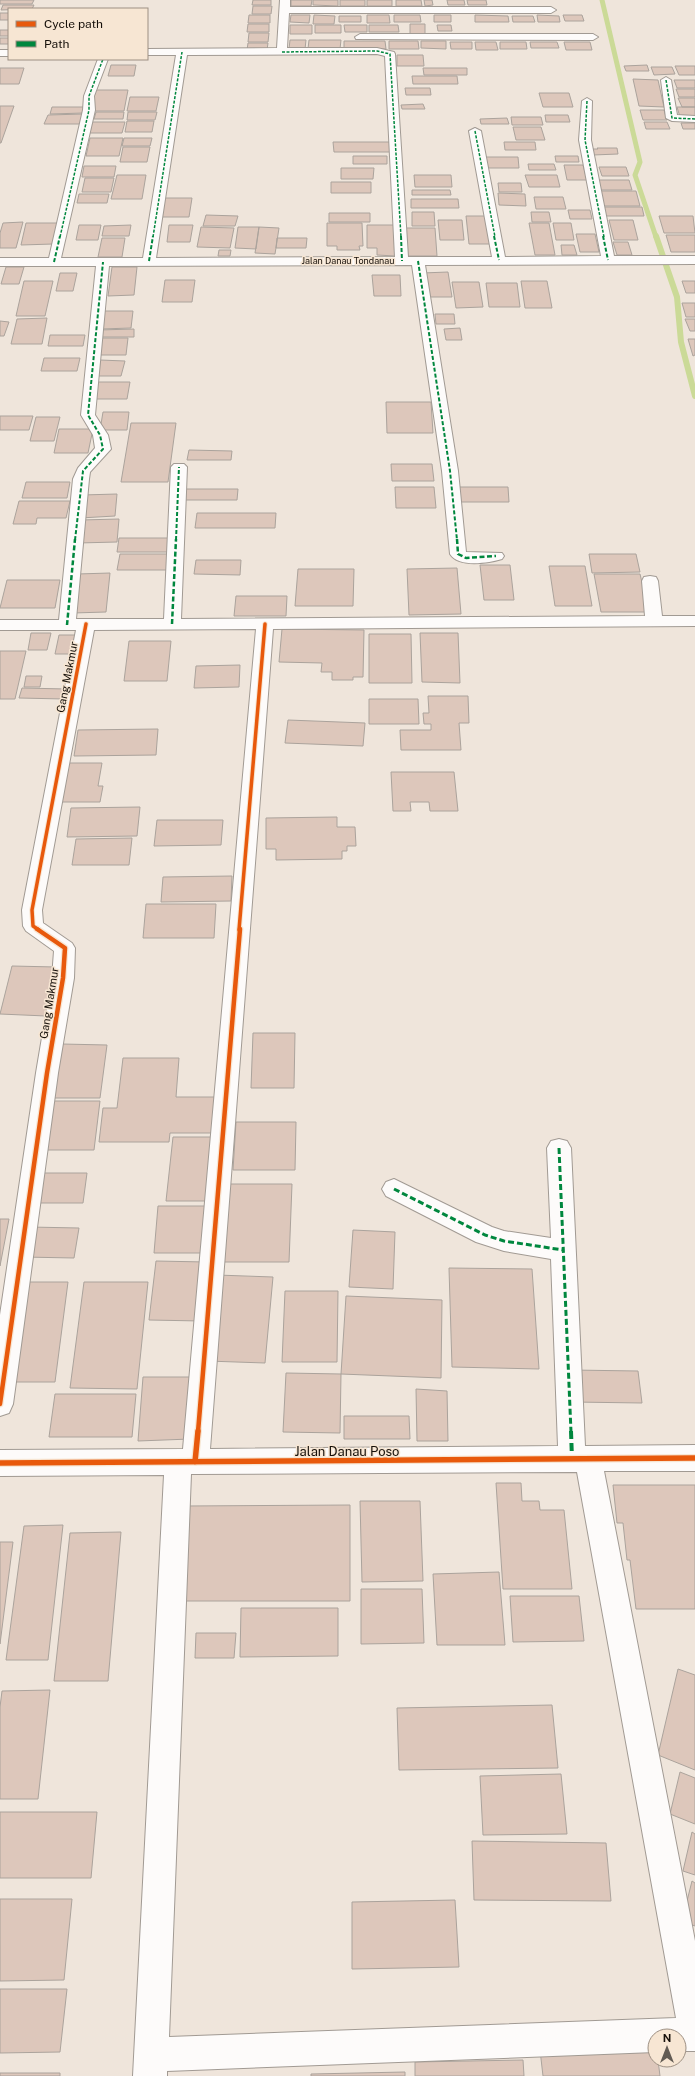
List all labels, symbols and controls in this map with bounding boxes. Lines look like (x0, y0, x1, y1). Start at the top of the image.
legend (8, 8, 148, 60)
text: Cycle path (44, 17, 103, 31)
text: Path (44, 37, 70, 51)
street label: Jalan Danau Tondanau (301, 255, 395, 266)
street label: Gang Makmur (54, 640, 80, 714)
street label: Gang Makmur (37, 966, 61, 1040)
street label: Jalan Danau Poso (295, 1444, 399, 1459)
north arrow (647, 2028, 687, 2068)
text: N (663, 2032, 671, 2044)

